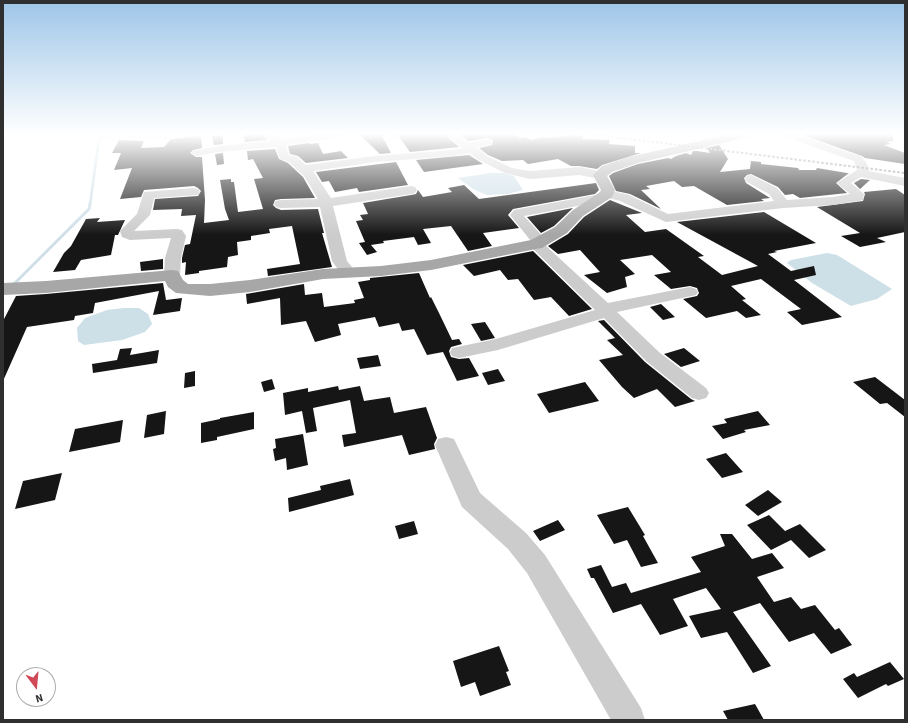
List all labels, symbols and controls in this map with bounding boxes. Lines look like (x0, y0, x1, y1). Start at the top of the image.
north arrow (16, 667, 56, 707)
text: N (34, 690, 45, 706)

